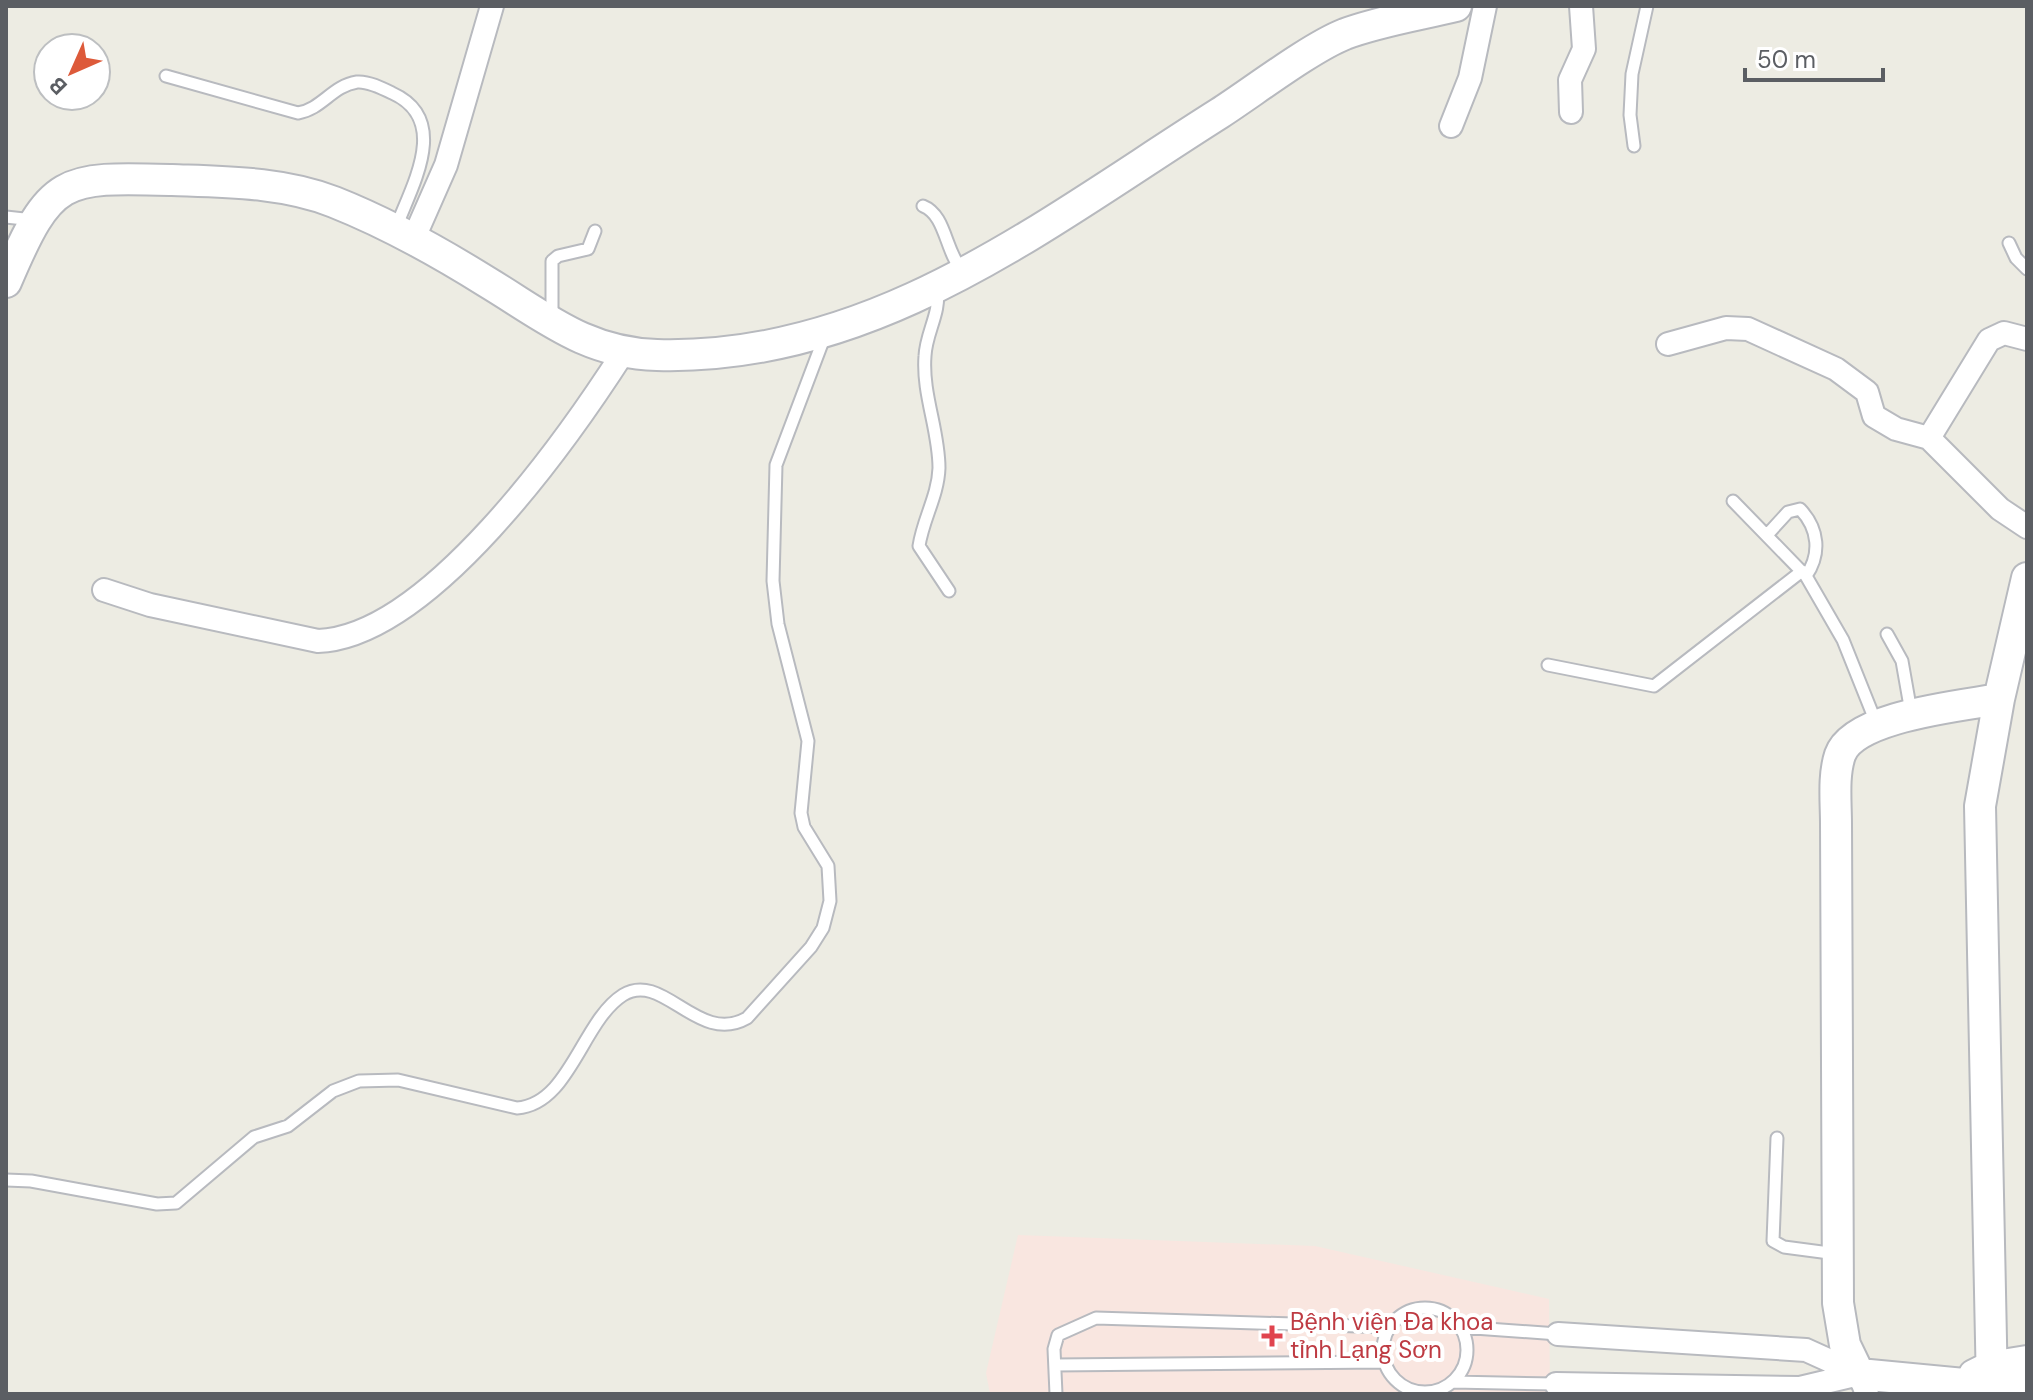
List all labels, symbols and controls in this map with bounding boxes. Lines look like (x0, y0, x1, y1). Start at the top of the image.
north arrow (32, 32, 112, 112)
scale bar (1745, 32, 1883, 82)
text: 50 m (1757, 44, 1816, 75)
text: B (43, 71, 73, 101)
place label: Bệnh viện Đa khoa tỉnh Lạng Sơn (1290, 1306, 1493, 1365)
marker: Bệnh viện Đa khoa tỉnh Lạng Sơn (1261, 1325, 1283, 1347)

